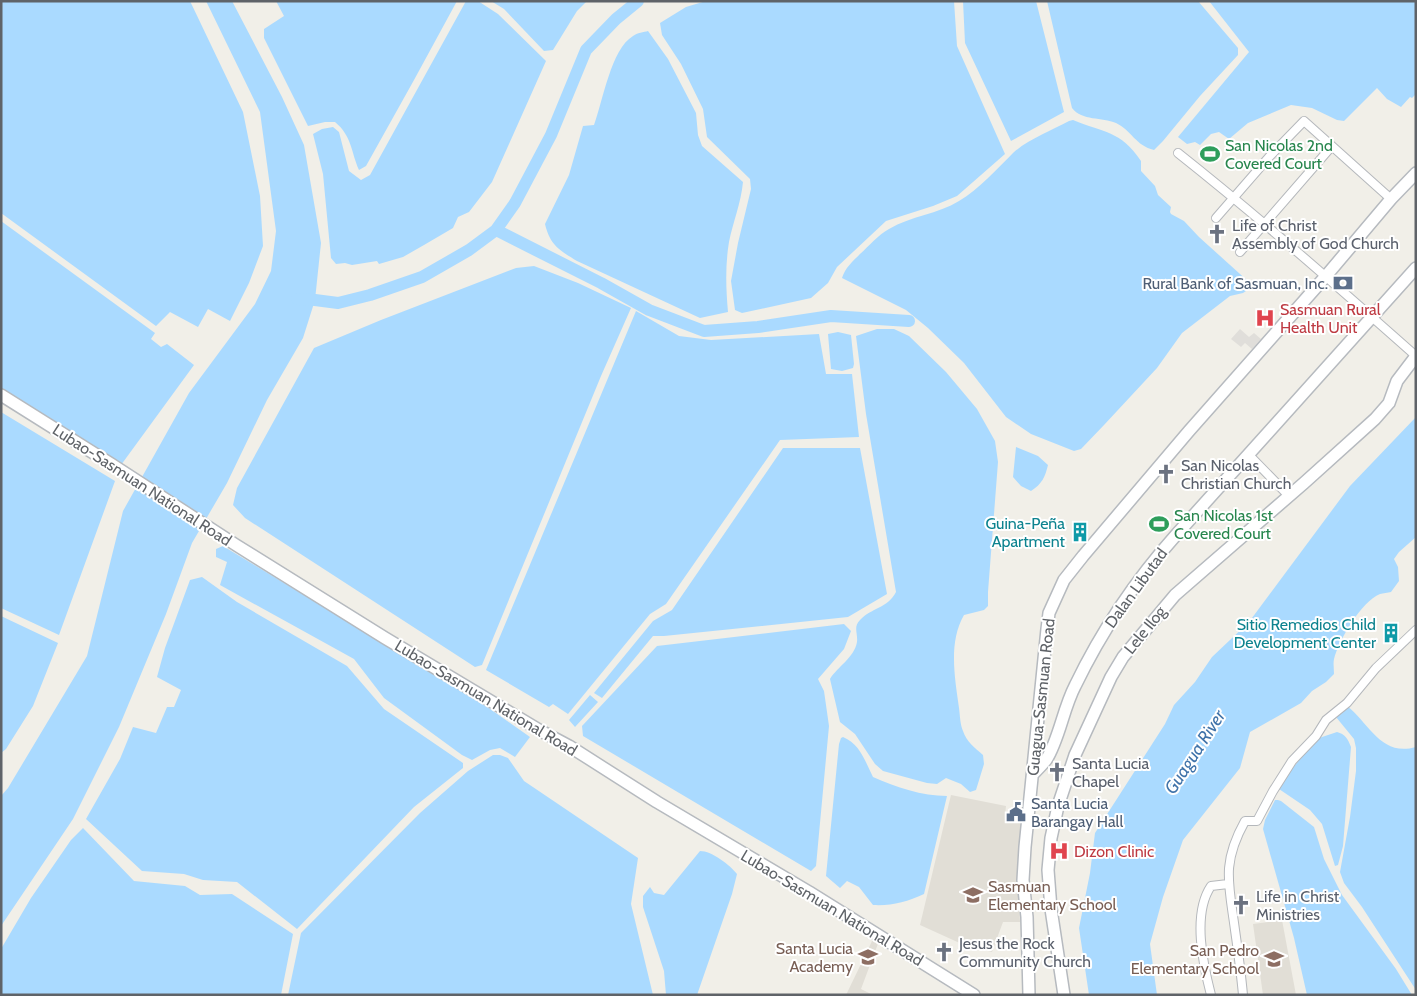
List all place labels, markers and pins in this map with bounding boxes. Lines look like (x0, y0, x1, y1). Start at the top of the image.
place label: San Nicolas 2nd Covered Court (1225, 136, 1333, 173)
sports icon: San Nicolas 2nd Covered Court (1199, 143, 1221, 165)
place label: Life of Christ Assembly of God Church (1232, 216, 1399, 253)
church icon: Life of Christ Assembly of God Church (1206, 223, 1228, 245)
bank icon: Rural Bank of Sasmuan, Inc. (1332, 272, 1354, 294)
place label: Rural Bank of Sasmuan, Inc. (1142, 274, 1328, 293)
place label: Sasmuan Rural Health Unit (1280, 300, 1381, 337)
hospital icon: Sasmuan Rural Health Unit (1254, 307, 1276, 329)
place label: San Nicolas Christian Church (1181, 456, 1291, 493)
church icon: San Nicolas Christian Church (1155, 463, 1177, 485)
place label: San Nicolas 1st Covered Court (1174, 506, 1274, 543)
sports icon: San Nicolas 1st Covered Court (1148, 513, 1170, 535)
place label: Guina-Peña Apartment (985, 514, 1066, 551)
building icon: Guina-Peña Apartment (1069, 521, 1091, 543)
place label: Sitio Remedios Child Development Center (1234, 615, 1377, 652)
building icon: Sitio Remedios Child Development Center (1380, 622, 1402, 644)
place label: Santa Lucia Chapel (1072, 754, 1149, 791)
church icon: Santa Lucia Chapel (1046, 761, 1068, 783)
place label: Santa Lucia Barangay Hall (1031, 794, 1123, 831)
public building icon: Santa Lucia Barangay Hall (1005, 801, 1027, 823)
hospital icon: Dizon Clinic (1048, 840, 1070, 862)
place label: Dizon Clinic (1074, 842, 1154, 861)
place label: Sasmuan Elementary School (988, 877, 1116, 914)
school or university icon: Sasmuan Elementary School (962, 884, 984, 906)
place label: Life in Christ Ministries (1256, 887, 1340, 924)
church icon: Life in Christ Ministries (1230, 894, 1252, 916)
place label: Jesus the Rock Community Church (958, 934, 1091, 971)
place label: Santa Lucia Academy (776, 939, 853, 976)
church icon: Jesus the Rock Community Church (933, 941, 955, 963)
place label: San Pedro Elementary School (1131, 941, 1259, 978)
school or university icon: Santa Lucia Academy (857, 946, 879, 968)
school or university icon: San Pedro Elementary School (1263, 948, 1285, 970)

